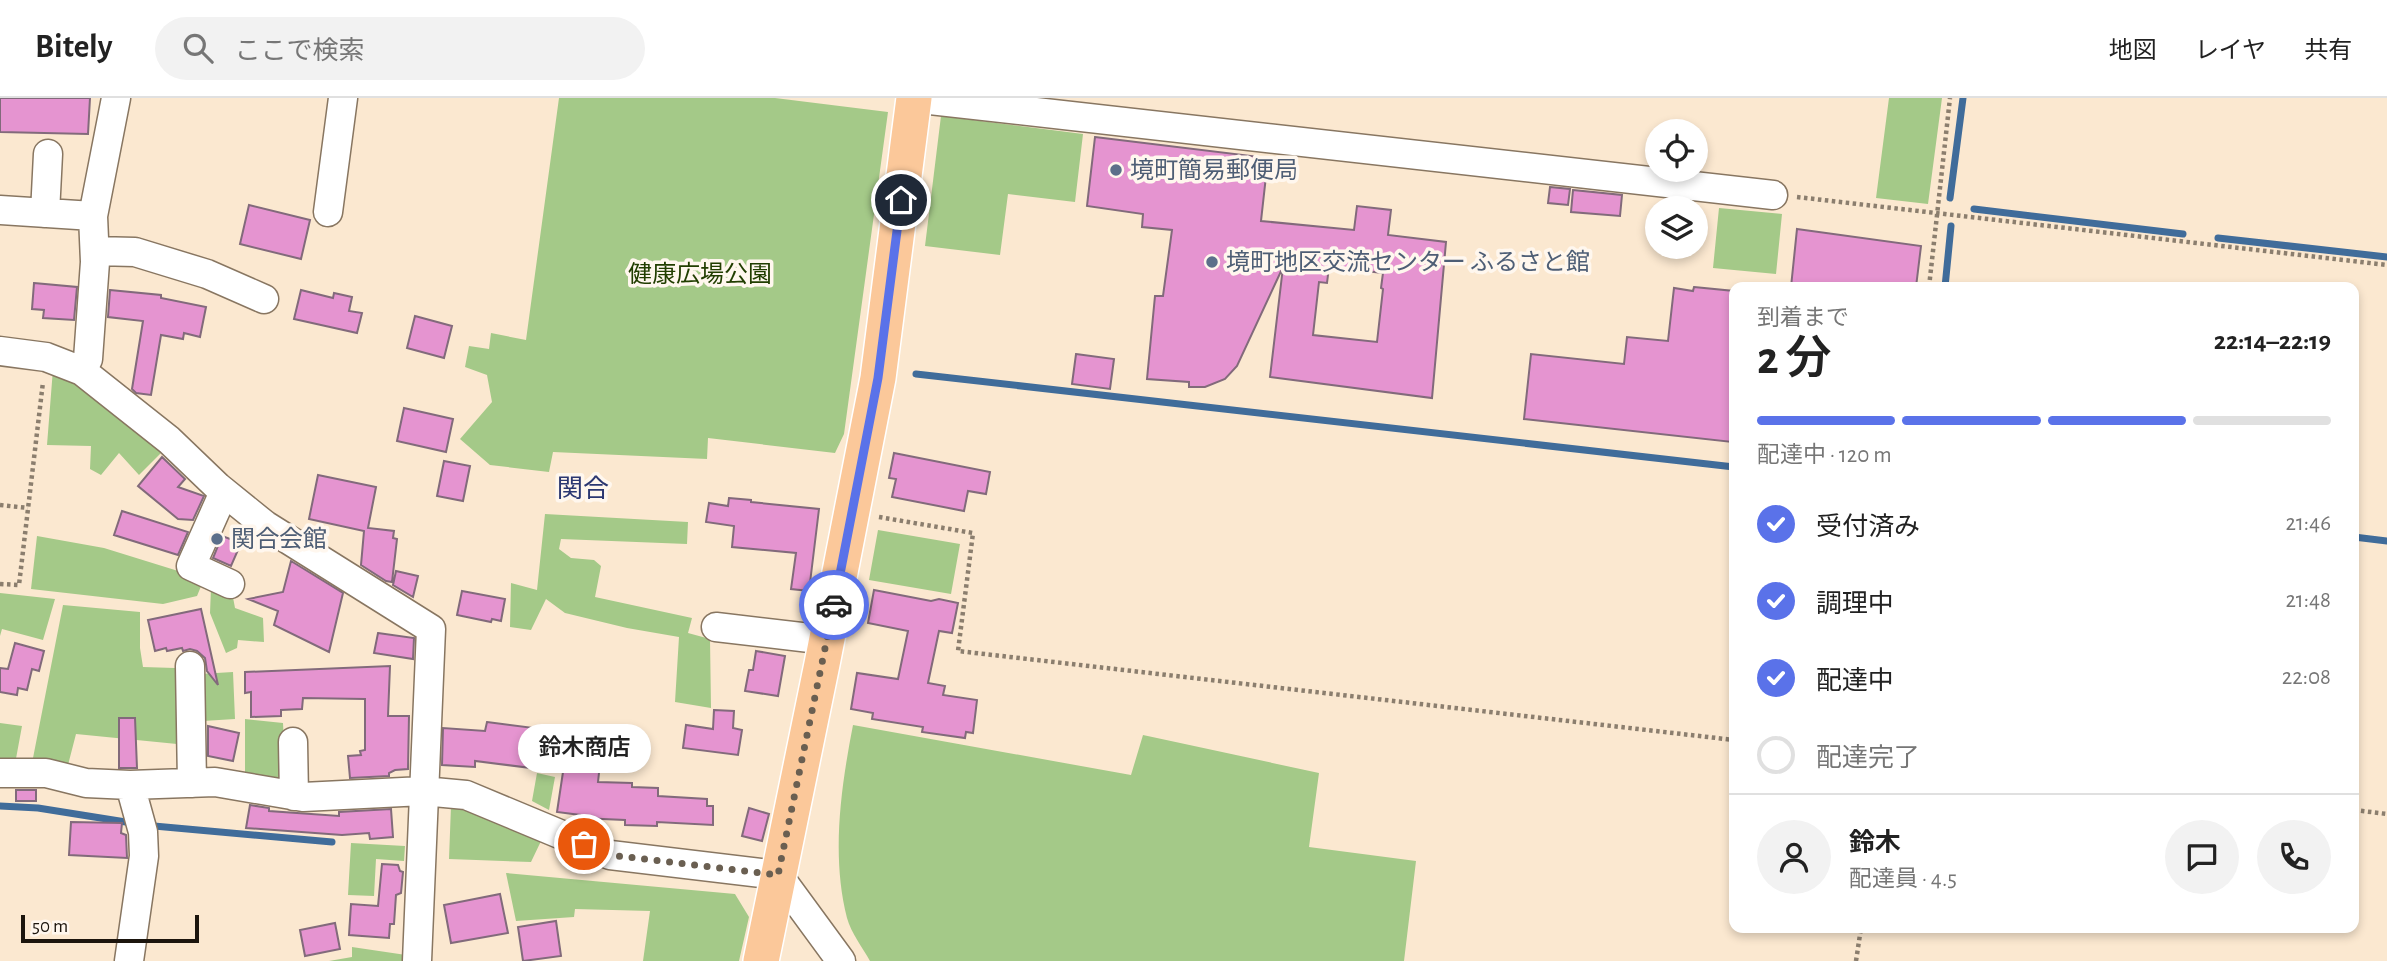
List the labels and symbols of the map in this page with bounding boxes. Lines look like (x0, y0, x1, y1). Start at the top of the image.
place label: 境町簡易郵便局 (1130, 157, 1298, 183)
marker: 境町簡易郵便局 (1108, 162, 1124, 178)
pin (871, 170, 931, 230)
place label: 境町地区交流センター ふるさと館 (1226, 249, 1590, 275)
marker: 境町地区交流センター ふるさと館 (1204, 254, 1220, 270)
park label: 健康広場公園 (628, 261, 772, 287)
district label: 関合 (557, 475, 609, 502)
place label: 関合会館 (231, 526, 327, 552)
marker: 関合会館 (209, 531, 225, 547)
courier (799, 570, 869, 640)
callout: 鈴木商店 (518, 725, 650, 774)
pin (554, 814, 614, 874)
scale bar (21, 912, 200, 944)

